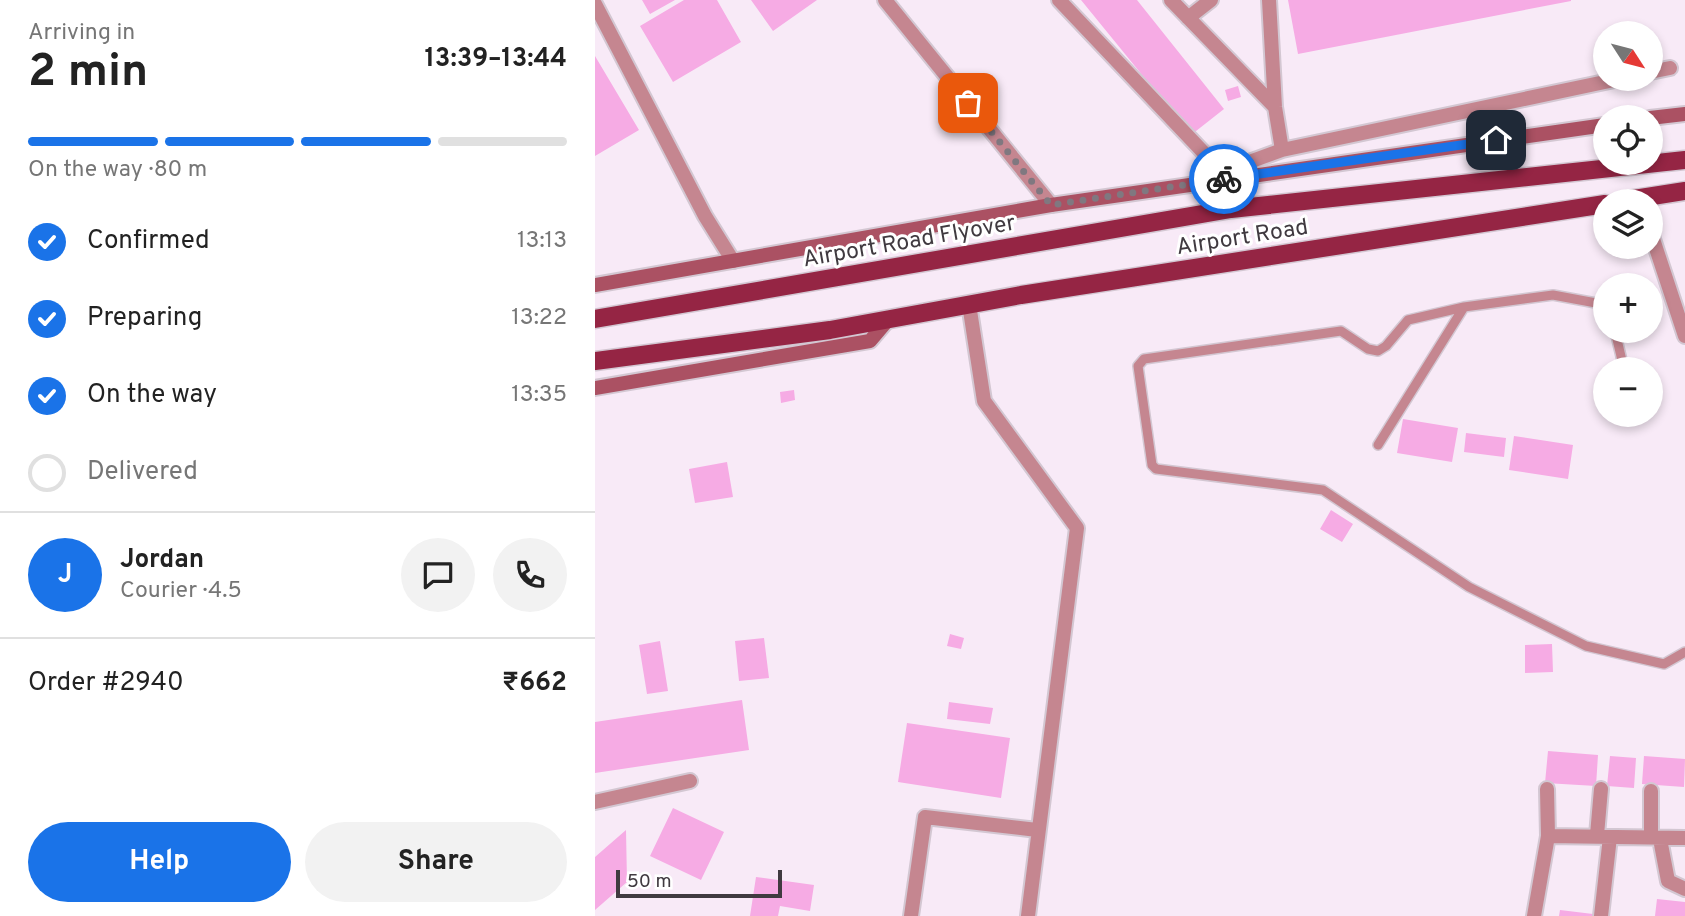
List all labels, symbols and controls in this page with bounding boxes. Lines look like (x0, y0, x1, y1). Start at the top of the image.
text: Arriving in (28, 19, 135, 48)
north arrow (1593, 21, 1663, 91)
map controls (1593, 21, 1663, 427)
text: 13:39–13:44 (424, 43, 567, 76)
text: 2 min (28, 44, 148, 103)
pin (938, 73, 998, 133)
icon: bag (949, 84, 987, 122)
button: locate (1593, 105, 1663, 175)
pin (1466, 110, 1526, 170)
icon: home (1477, 121, 1515, 159)
courier (1189, 144, 1259, 214)
text: On the way · 80 m (28, 156, 207, 185)
icon: bike (1205, 160, 1243, 198)
button: layers (1593, 189, 1663, 259)
street label: Airport Road Flyover (801, 209, 1018, 275)
street label: Airport Road (1174, 214, 1310, 263)
icon: check (28, 223, 66, 261)
text: Confirmed (87, 225, 210, 258)
text: 13:13 (517, 227, 567, 256)
button: + (1593, 273, 1663, 343)
icon: check (28, 300, 66, 338)
text: Preparing (87, 302, 202, 335)
text: 13:22 (511, 304, 567, 333)
button: − (1593, 357, 1663, 427)
icon: check (28, 377, 66, 415)
text: On the way (87, 379, 217, 412)
text: 13:35 (511, 381, 567, 410)
text: Delivered (87, 456, 198, 489)
button: chat (401, 538, 475, 612)
button: phone (493, 538, 567, 612)
text: Jordan (120, 544, 204, 577)
text: J (58, 559, 72, 592)
text: Courier · 4.5 (120, 577, 242, 606)
text: Order #2940 (28, 667, 184, 700)
text: ₹662 (502, 667, 567, 700)
button: Help (28, 822, 291, 902)
button: Share (305, 822, 567, 902)
scale bar (616, 867, 782, 899)
text: 50 m (627, 870, 672, 894)

